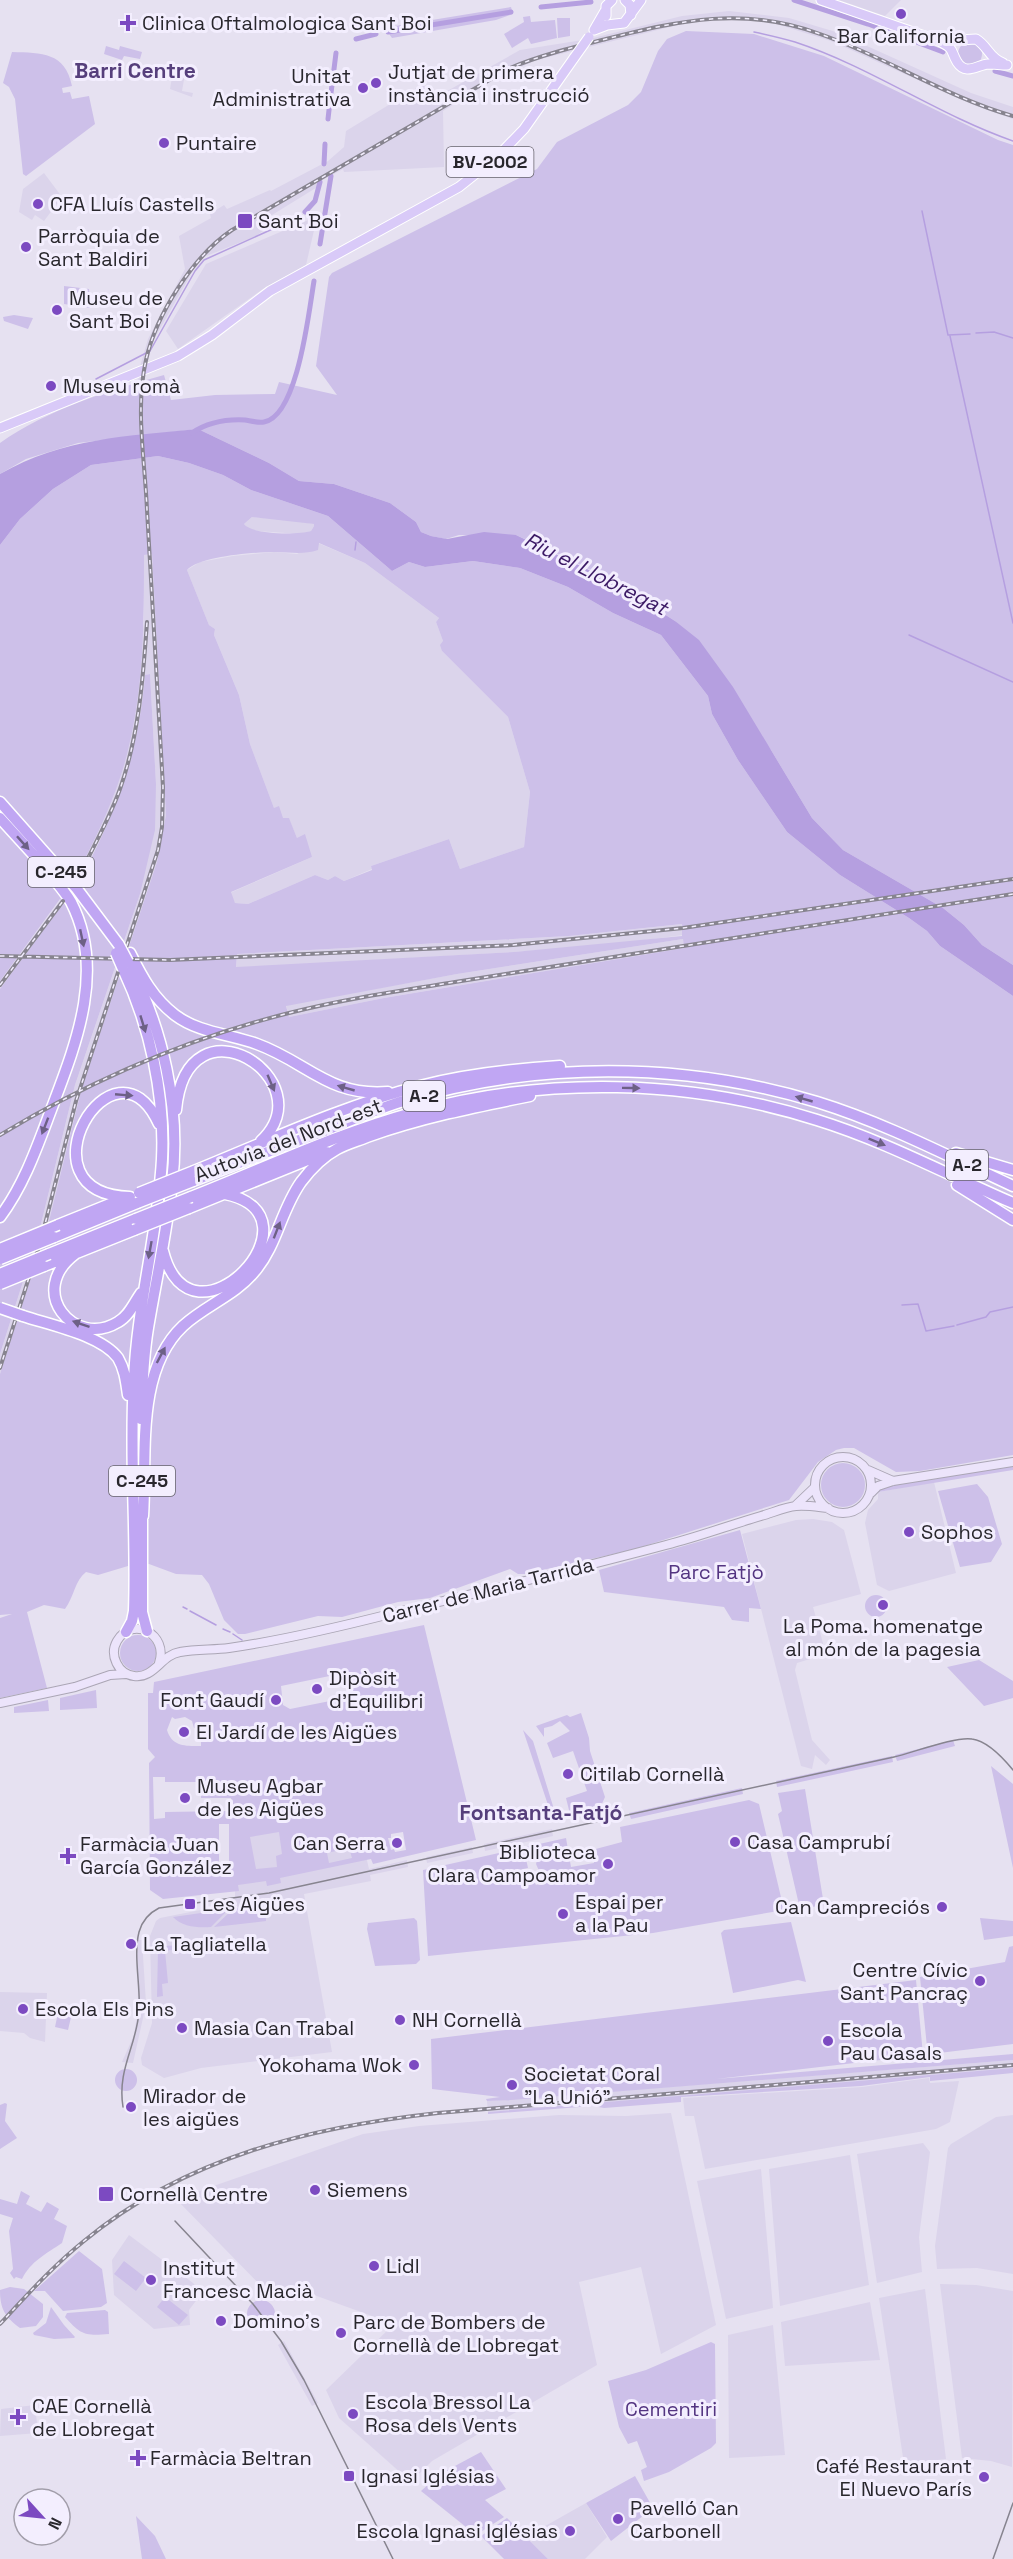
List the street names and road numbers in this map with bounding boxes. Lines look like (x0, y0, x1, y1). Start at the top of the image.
road number: BV-2002 (446, 147, 534, 177)
road number: C-245 (28, 857, 94, 887)
road number: A-2 (403, 1081, 445, 1111)
street label: Autovia del Nord-est (191, 1092, 385, 1188)
road number: A-2 (946, 1150, 988, 1180)
road number: C-245 (109, 1466, 175, 1496)
street label: Carrer de Maria Tarrida (380, 1551, 596, 1629)

